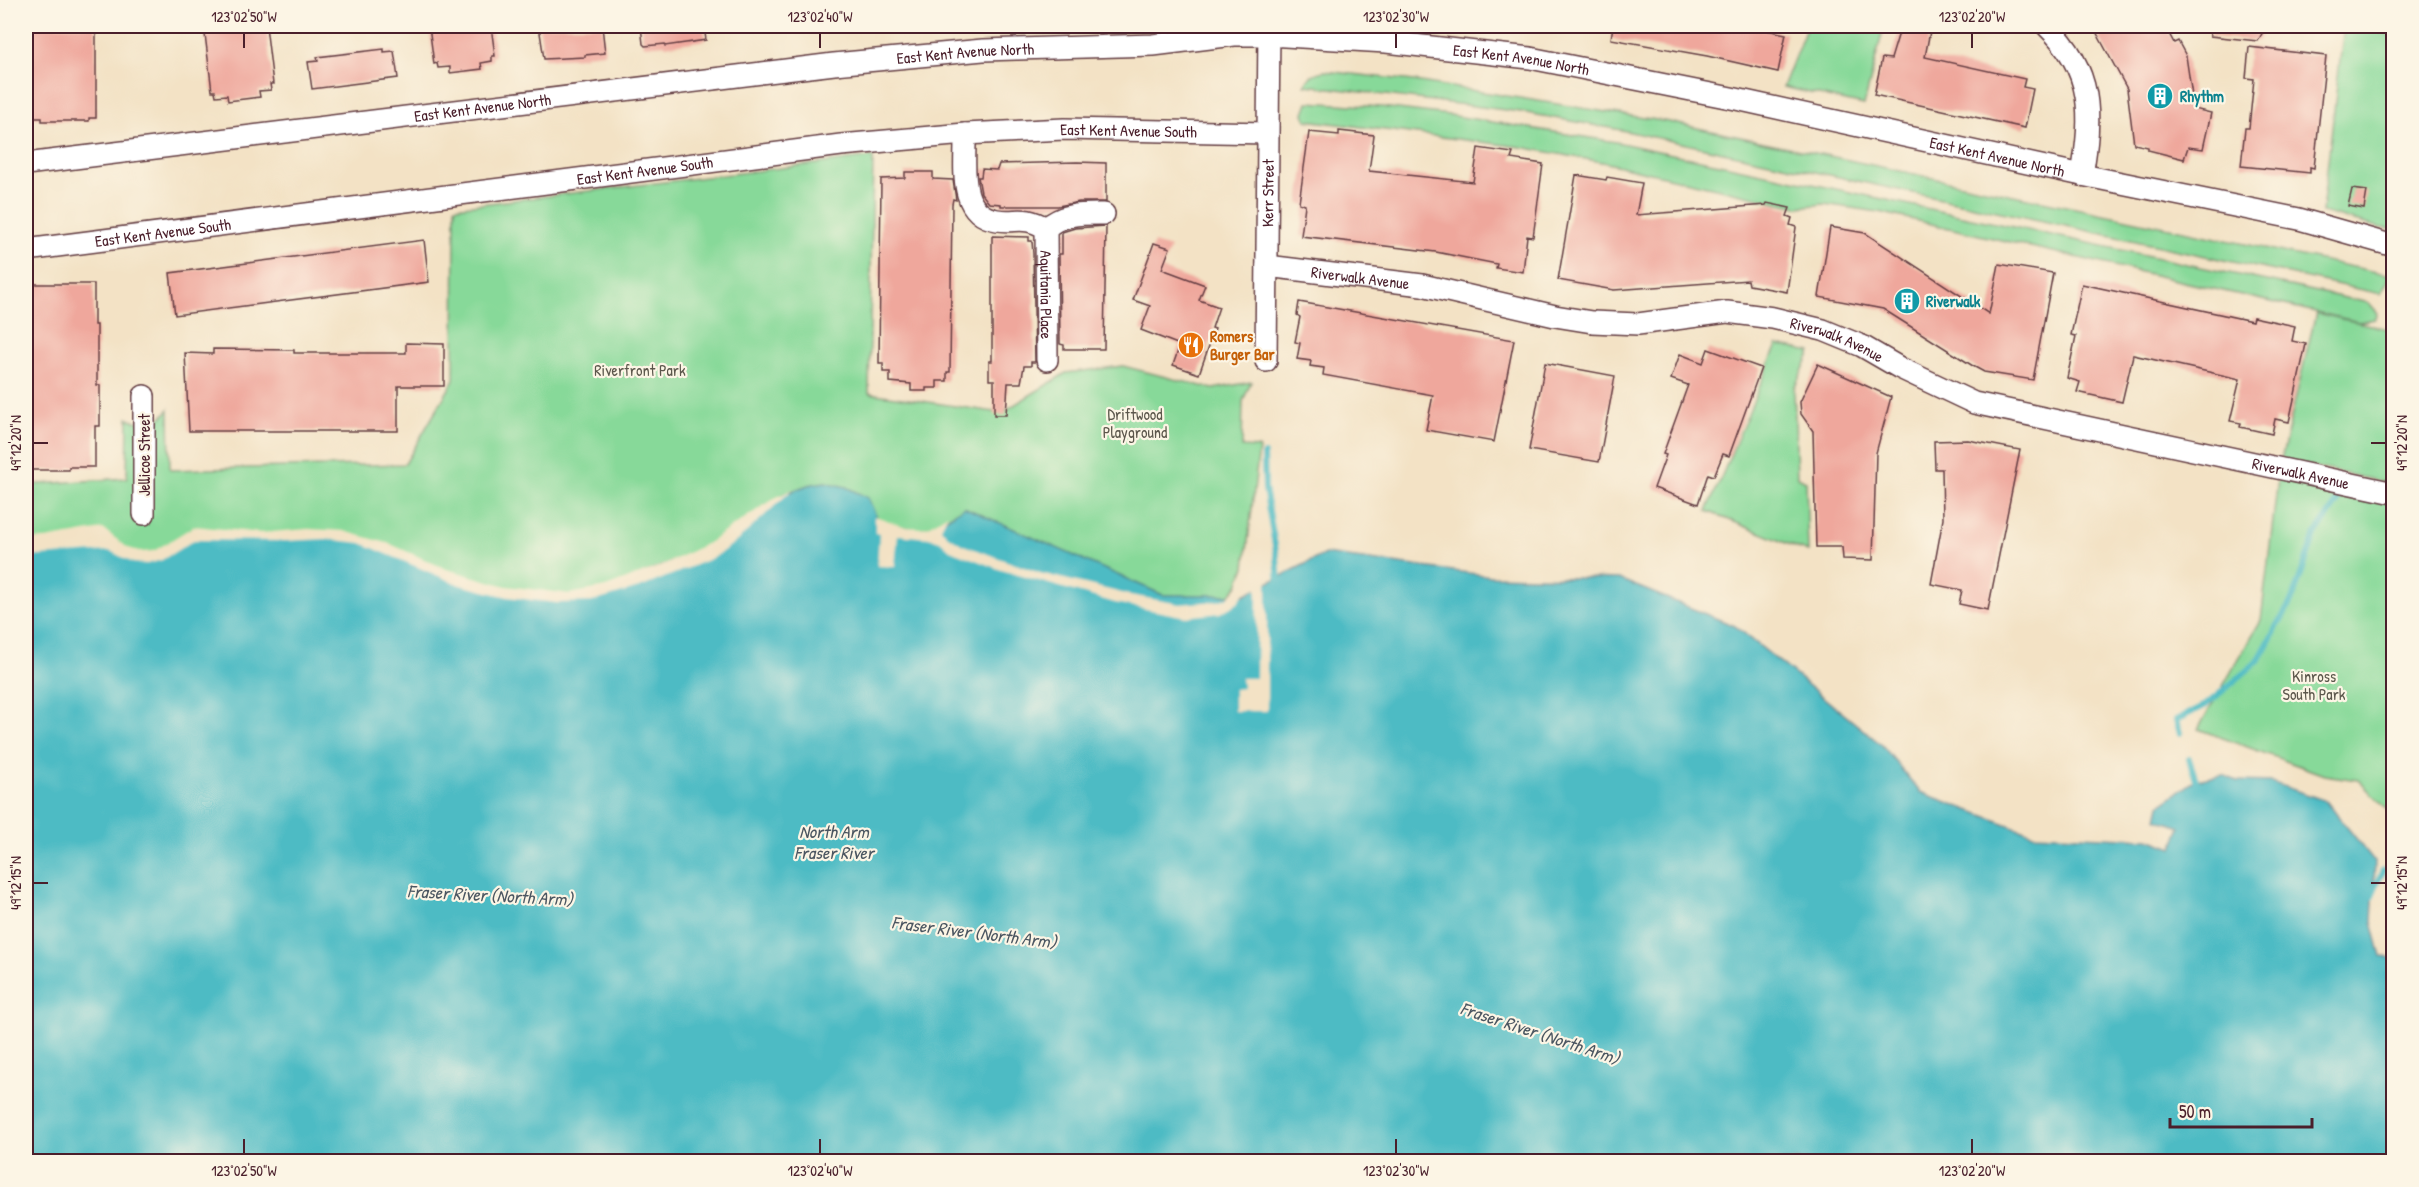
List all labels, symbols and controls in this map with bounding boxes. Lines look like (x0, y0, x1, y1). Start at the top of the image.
text: 123°02'50"W (211, 6, 278, 27)
text: 123°02'40"W (788, 6, 853, 27)
text: 123°02'30"W (1363, 6, 1430, 27)
text: 123°02'20"W (1939, 6, 2006, 27)
street label: East Kent Avenue North (896, 37, 1035, 69)
street label: East Kent Avenue North (1452, 39, 1591, 81)
building icon: Rhythm (2145, 81, 2175, 111)
place label: Rhythm (2180, 85, 2224, 108)
street label: East Kent Avenue North (413, 88, 552, 127)
street label: East Kent Avenue South (1060, 118, 1197, 143)
street label: East Kent Avenue North (1928, 131, 2067, 182)
street label: East Kent Avenue South (576, 151, 714, 190)
street label: Kerr Street (1256, 158, 1279, 227)
street label: East Kent Avenue South (94, 213, 232, 252)
street label: Aquitania Place (1035, 250, 1058, 340)
street label: Riverwalk Avenue (1310, 261, 1411, 294)
building icon: Riverwalk (1892, 286, 1922, 316)
place label: Riverwalk (1926, 290, 1981, 312)
street label: Riverwalk Avenue (1788, 312, 1888, 368)
place label: Romers Burger Bar (1210, 325, 1275, 366)
restaurant icon: Romers Burger Bar (1176, 330, 1206, 360)
park label: Riverfront Park (594, 359, 686, 381)
park label: Driftwood Playground (1103, 403, 1167, 443)
street label: Jellicoe Street (133, 413, 155, 496)
text: 49°12'20"N (5, 415, 26, 471)
text: 49°12'20"N (2391, 415, 2412, 471)
street label: Riverwalk Avenue (2250, 452, 2352, 494)
park label: Kinross South Park (2283, 665, 2346, 705)
water label: North Arm Fraser River (794, 819, 876, 865)
text: 49°12'15"N (5, 856, 26, 910)
text: 49°12'15"N (2391, 856, 2412, 910)
water label: Fraser River (North Arm) (407, 878, 575, 912)
water label: Fraser River (North Arm) (890, 909, 1059, 955)
water label: Fraser River (North Arm) (1457, 996, 1624, 1071)
scale bar (2170, 1091, 2312, 1129)
text: 50 m (2179, 1099, 2211, 1124)
text: 123°02'50"W (211, 1160, 278, 1181)
text: 123°02'40"W (788, 1160, 853, 1181)
text: 123°02'30"W (1363, 1160, 1430, 1181)
text: 123°02'20"W (1939, 1160, 2006, 1181)

